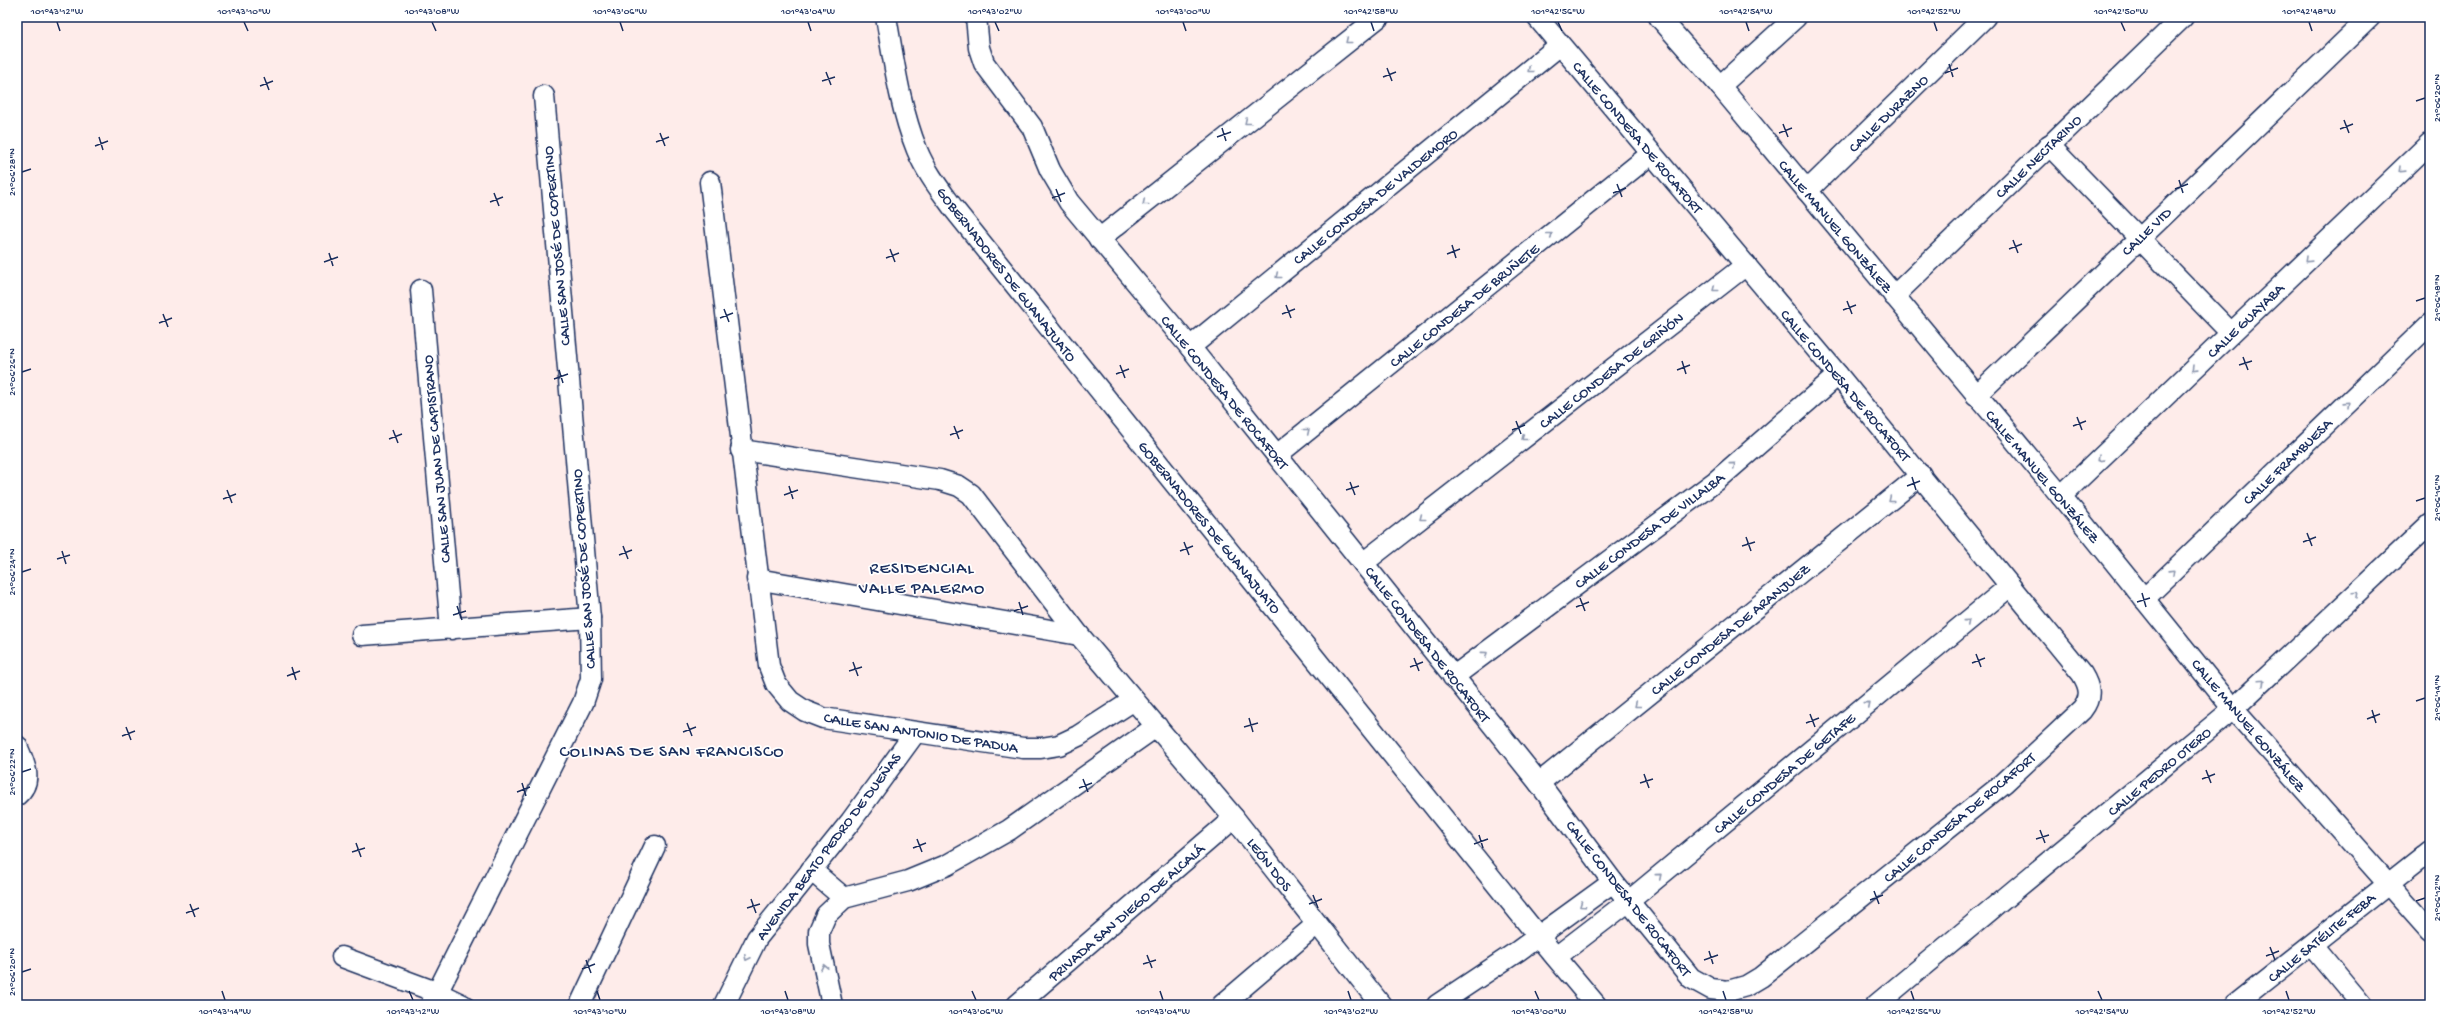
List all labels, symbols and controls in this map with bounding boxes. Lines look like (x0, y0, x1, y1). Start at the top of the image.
text: 101°43'12"W (30, 6, 84, 18)
text: 101°43'10"W (216, 6, 271, 18)
text: 101°43'08"W (404, 6, 460, 18)
text: 101°43'06"W (592, 6, 648, 18)
text: 101°43'04"W (780, 6, 835, 18)
text: 101°43'02"W (967, 6, 1022, 18)
text: 101°43'00"W (1155, 6, 1211, 18)
text: 101°42'58"W (1343, 6, 1398, 18)
text: 101°42'56"W (1530, 6, 1585, 18)
text: 101°42'54"W (1718, 6, 1773, 18)
text: 101°42'52"W (1906, 6, 1961, 18)
text: 101°42'50"W (2093, 6, 2149, 18)
text: 101°42'48"W (2281, 6, 2336, 18)
one-way arrow (1346, 37, 1353, 44)
street label: CALLE CONDESA DE ROCAFORT (1567, 59, 1706, 219)
one-way arrow (1527, 65, 1534, 72)
street label: CALLE DURAZNO (1846, 72, 1933, 157)
text: 21°06'20"N (2432, 74, 2444, 122)
street label: CALLE NECTARINO (1992, 112, 2086, 203)
one-way arrow (1244, 118, 1251, 125)
street label: CALLE CONDESA DE VALDEMORO (1290, 125, 1462, 270)
street label: CALLE SAN JOSÉ DE COPERTINO (540, 145, 576, 346)
text: 21°06'28"N (7, 148, 19, 196)
street label: CALLE MANUEL GONZÁLEZ (1773, 157, 1896, 298)
one-way arrow (2399, 165, 2407, 173)
street label: GOBERNADORES DE GUANAJUATO (932, 184, 1079, 366)
one-way arrow (1142, 199, 1150, 206)
street label: CALLE VID (2119, 204, 2176, 261)
one-way arrow (1546, 233, 1553, 240)
street label: CALLE CONDESA DE BRUÑETE (1387, 240, 1544, 373)
one-way arrow (2305, 255, 2313, 263)
one-way arrow (1275, 272, 1282, 279)
text: 21°06'18"N (2432, 274, 2444, 321)
street label: CALLE GUAYABA (2204, 279, 2289, 363)
one-way arrow (1713, 284, 1720, 291)
street label: CALLE CONDESA DE ROCAFORT (1775, 307, 1914, 467)
street label: CALLE CONDESA DE GRIÑÓN (1536, 309, 1688, 434)
street label: CALLE CONDESA DE ROCAFORT (1156, 313, 1292, 475)
text: 21°06'26"N (7, 348, 19, 396)
street label: CALLE SAN JUAN DE CAPISTRANO (420, 354, 456, 564)
one-way arrow (2191, 364, 2199, 372)
one-way arrow (2342, 401, 2350, 409)
street label: CALLE MANUEL GONZÁLEZ (1980, 407, 2103, 548)
street label: CALLE FRAMBUESA (2240, 414, 2338, 510)
one-way arrow (1302, 429, 1310, 436)
one-way arrow (1522, 433, 1529, 440)
street label: GOBERNADORES DE GUANAJUATO (1133, 438, 1284, 618)
one-way arrow (2097, 454, 2105, 462)
one-way arrow (1728, 463, 1736, 470)
street label: CALLE SAN JOSÉ DE COPERTINO (569, 468, 601, 669)
street label: CALLE CONDESA DE VILLALBA (1572, 469, 1730, 594)
text: 21°06'16"N (2432, 474, 2444, 521)
one-way arrow (1888, 495, 1895, 502)
one-way arrow (1419, 513, 1426, 520)
text: 21°06'24"N (7, 548, 19, 596)
district label: RESIDENCIAL VALLE PALERMO (858, 560, 985, 600)
street label: CALLE CONDESA DE ARANJUEZ (1648, 560, 1815, 700)
street label: CALLE CONDESA DE ROCAFORT (1360, 564, 1494, 728)
one-way arrow (2167, 569, 2175, 576)
one-way arrow (2351, 591, 2359, 598)
one-way arrow (1963, 619, 1970, 626)
one-way arrow (1480, 652, 1487, 659)
street label: CALLE MANUEL GONZÁLEZ (2186, 656, 2309, 797)
text: 21°06'14"N (2432, 674, 2444, 721)
one-way arrow (2257, 680, 2264, 687)
one-way arrow (1634, 700, 1641, 707)
one-way arrow (1863, 702, 1870, 709)
street label: CALLE SAN ANTONIO DE PADUA (822, 710, 1020, 758)
street label: CALLE CONDESA DE GETAFE (1711, 710, 1860, 839)
street label: CALLE PEDRO OTERO (2105, 724, 2216, 821)
district label: COLINAS DE SAN FRANCISCO (560, 743, 784, 763)
text: 21°06'22"N (7, 748, 19, 796)
street label: CALLE CONDESA DE ROCAFORT (1881, 749, 2041, 888)
street label: AVENIDA BEATO PEDRO DE DUEÑAS (753, 750, 906, 945)
street label: CALLE CONDESA DE ROCAFORT (1561, 818, 1695, 982)
street label: LEÓN DOS (1242, 835, 1295, 896)
street label: PRIVADA SAN DIEGO DE ALCALÁ (1045, 840, 1210, 987)
one-way arrow (1655, 874, 1662, 881)
text: 21°06'12"N (2432, 874, 2444, 921)
street label: CALLE SATÉLITE FEBA (2265, 889, 2381, 987)
one-way arrow (1579, 900, 1586, 908)
text: 21°06'20"N (7, 948, 19, 996)
one-way arrow (744, 954, 752, 961)
one-way arrow (820, 964, 828, 970)
text: 101°43'14"W (198, 1006, 252, 1018)
text: 101°43'12"W (386, 1006, 440, 1018)
text: 101°43'10"W (572, 1006, 627, 1018)
text: 101°43'08"W (760, 1006, 816, 1018)
text: 101°43'06"W (948, 1006, 1004, 1018)
text: 101°43'04"W (1135, 1006, 1190, 1018)
text: 101°43'02"W (1323, 1006, 1378, 1018)
text: 101°43'00"W (1511, 1006, 1567, 1018)
text: 101°42'58"W (1698, 1006, 1753, 1018)
text: 101°42'56"W (1886, 1006, 1941, 1018)
text: 101°42'54"W (2074, 1006, 2129, 1018)
text: 101°42'52"W (2261, 1006, 2316, 1018)

